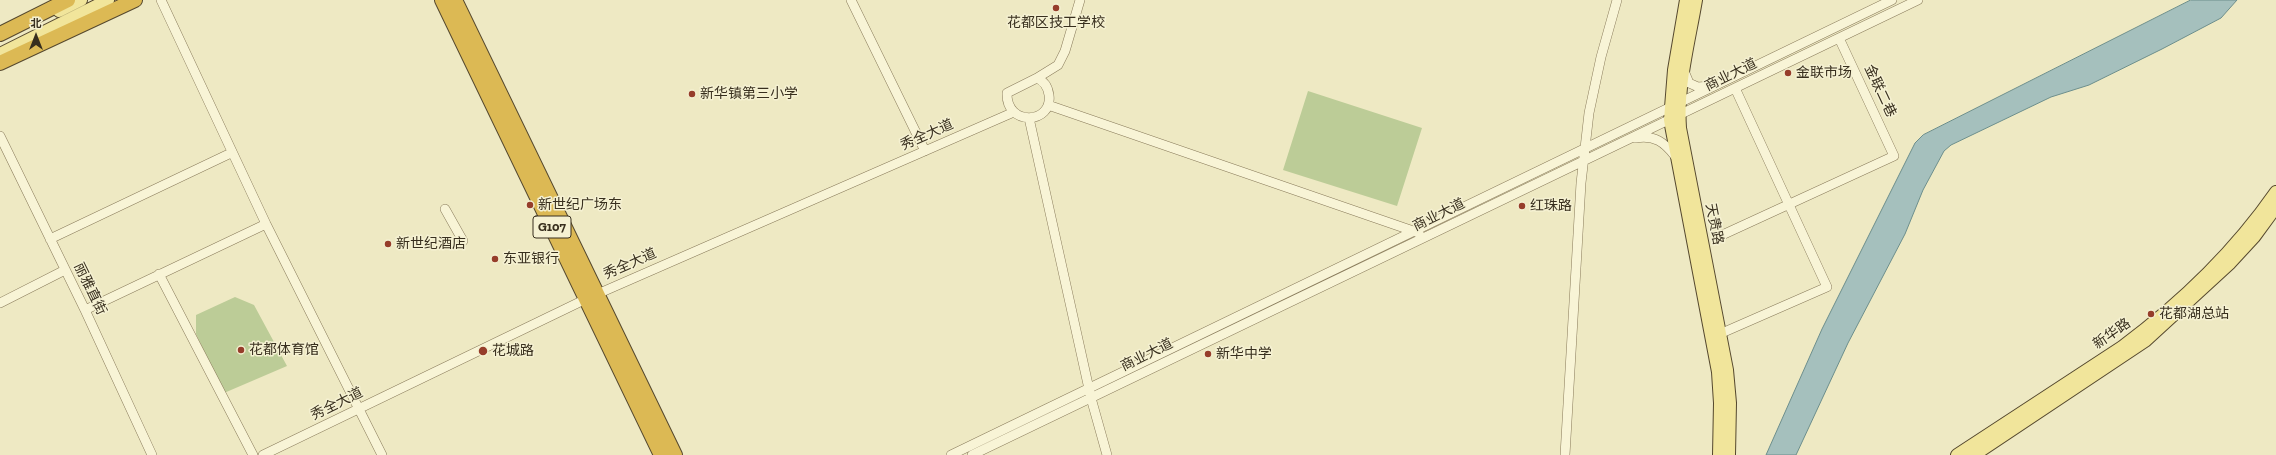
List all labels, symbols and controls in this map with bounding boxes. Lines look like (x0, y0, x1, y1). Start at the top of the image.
marker: 花都区技工学校 (1051, 3, 1061, 13)
place label: 花都区技工学校 (1007, 15, 1105, 31)
north arrow (16, 16, 56, 56)
text: 北 (31, 17, 42, 30)
street label: 商业大道 (1702, 55, 1760, 95)
street label: 金联二巷 (1861, 62, 1899, 120)
place label: 金联市场 (1796, 65, 1852, 81)
marker: 金联市场 (1783, 68, 1793, 78)
place label: 新华镇第三小学 (700, 86, 798, 102)
marker: 新华镇第三小学 (687, 89, 697, 99)
street label: 秀全大道 (898, 116, 956, 154)
street label: 商业大道 (1410, 195, 1468, 235)
place label: 新世纪广场东 (538, 197, 622, 213)
place label: 红珠路 (1530, 198, 1572, 214)
marker: 新世纪广场东 (525, 200, 535, 210)
marker: 红珠路 (1517, 201, 1527, 211)
street label: 天贵路 (1702, 202, 1726, 246)
road number: G107 (533, 216, 571, 238)
place label: 新世纪酒店 (396, 236, 466, 252)
marker: 新世纪酒店 (383, 239, 393, 249)
street label: 秀全大道 (601, 245, 659, 283)
place label: 东亚银行 (503, 251, 559, 267)
marker: 东亚银行 (490, 254, 500, 264)
street label: 丽雅直街 (70, 260, 110, 318)
place label: 花都湖总站 (2159, 306, 2229, 322)
marker: 花都湖总站 (2146, 309, 2156, 319)
street label: 新华路 (2090, 315, 2134, 353)
street label: 商业大道 (1118, 335, 1176, 375)
place label: 花都体育馆 (249, 342, 319, 358)
place label: 花城路 (492, 343, 534, 359)
marker: 花都体育馆 (236, 345, 246, 355)
marker: 花城路 (477, 345, 489, 357)
place label: 新华中学 (1216, 346, 1272, 362)
marker: 新华中学 (1203, 349, 1213, 359)
street label: 秀全大道 (308, 384, 366, 424)

